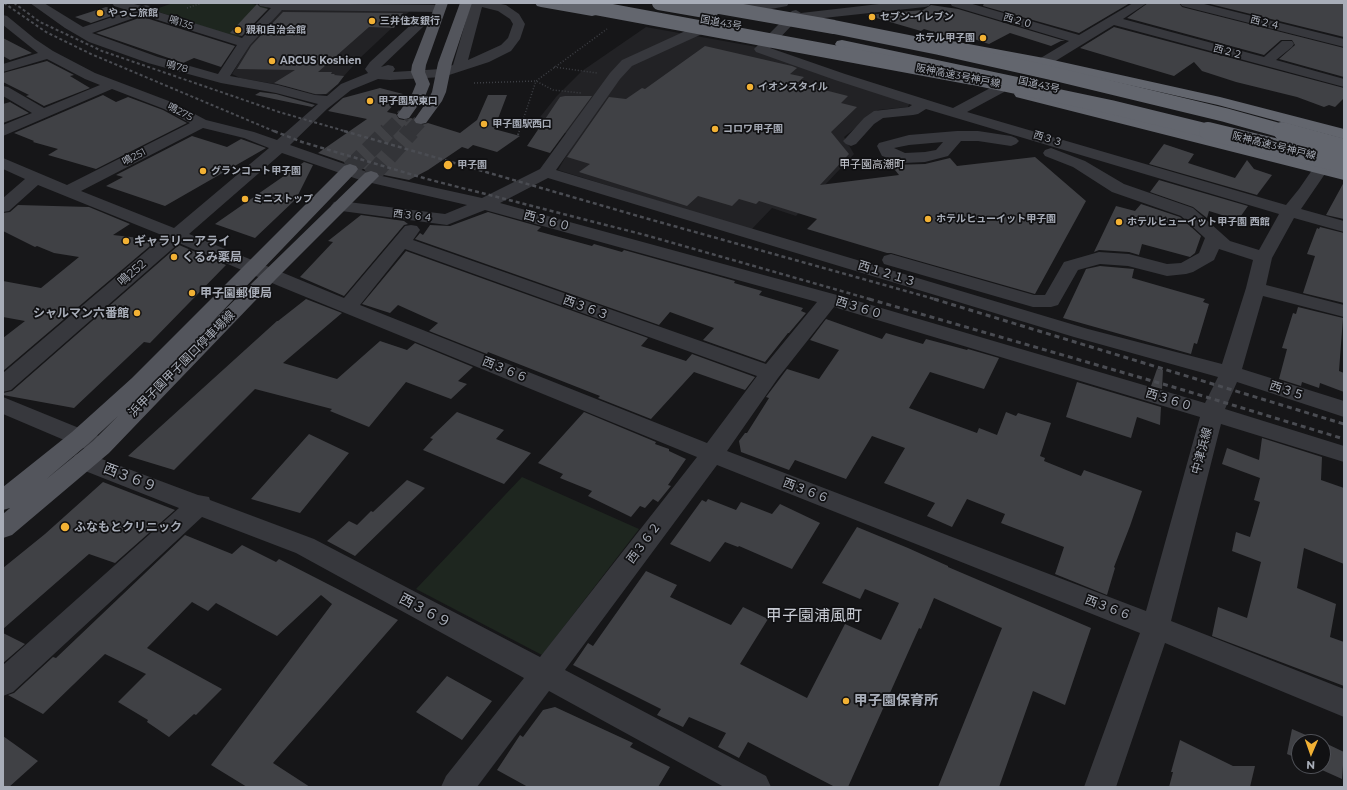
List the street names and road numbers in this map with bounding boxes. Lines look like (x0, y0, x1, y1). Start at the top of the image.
street label: 西２０ (1002, 11, 1034, 31)
street label: 鳴135 (167, 13, 195, 33)
street label: 国道43号 (699, 13, 743, 33)
street label: 西２４ (1249, 14, 1281, 32)
street label: 西２２ (1212, 42, 1244, 62)
street label: 鳴78 (165, 58, 189, 76)
street label: 阪神高速3号神戸線 (915, 62, 1001, 90)
street label: 国道43号 (1017, 74, 1061, 96)
street label: 鳴275 (165, 101, 195, 123)
street label: 西３３ (1032, 129, 1064, 149)
street label: 阪神高速3号神戸線 (1231, 130, 1317, 162)
street label: 鳴251 (120, 146, 148, 168)
street label: 西３６４ (392, 208, 434, 224)
street label: 西３６０ (522, 208, 572, 234)
street label: 鳴252 (115, 257, 149, 289)
street label: 西１２１３ (856, 258, 918, 290)
street label: 西３６３ (561, 293, 611, 323)
street label: 西３６０ (834, 294, 884, 322)
street label: 浜甲子園甲子園口停車場線 (126, 308, 238, 420)
street label: 西３６６ (480, 354, 530, 386)
street label: 西３５ (1268, 379, 1306, 403)
street label: 西３６０ (1144, 386, 1194, 414)
street label: 中津浜線 (1189, 426, 1215, 476)
street label: 西３６９ (101, 460, 159, 496)
street label: 西３６６ (781, 476, 831, 506)
street label: 西３６２ (624, 519, 664, 567)
street label: 西３６９ (396, 590, 454, 632)
street label: 西３６６ (1083, 593, 1133, 623)

